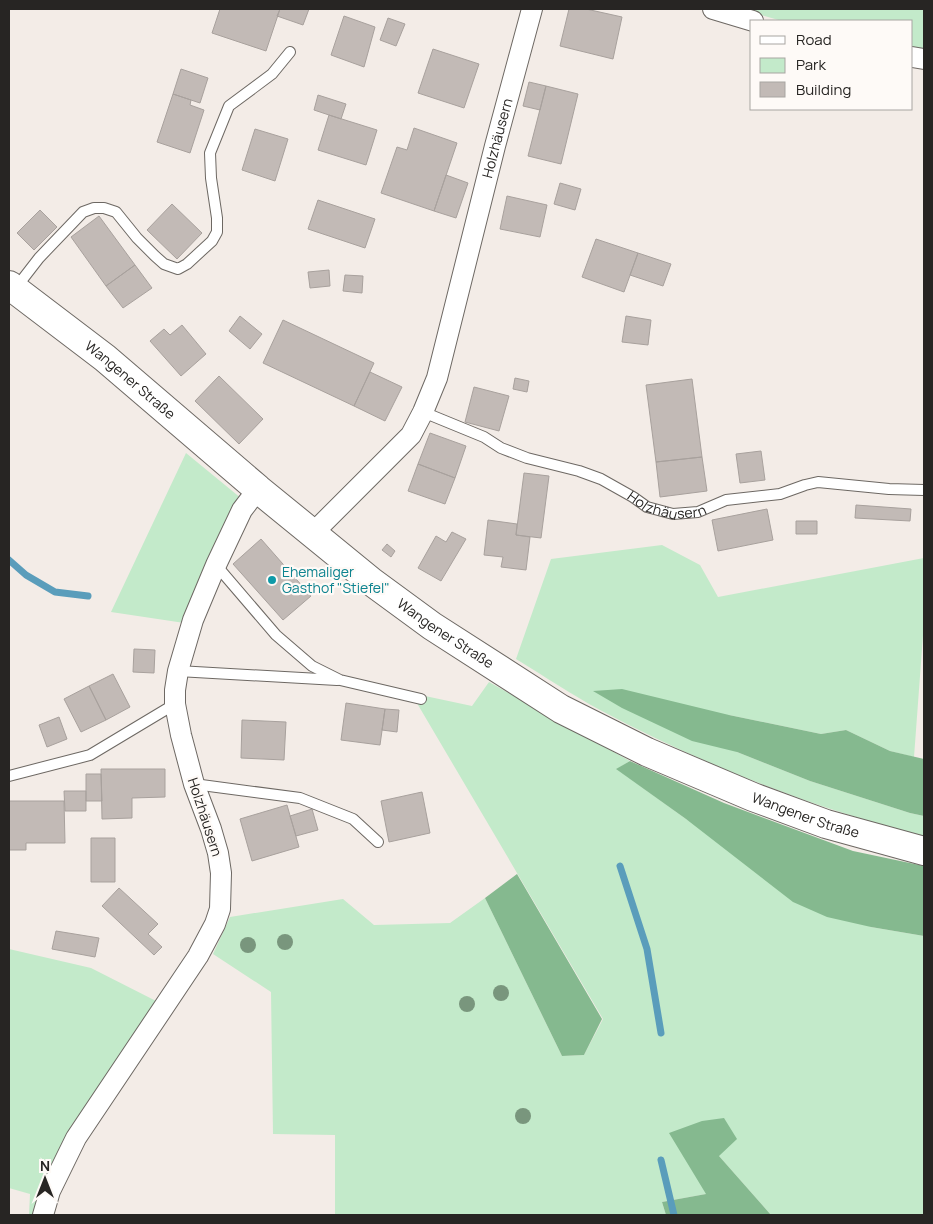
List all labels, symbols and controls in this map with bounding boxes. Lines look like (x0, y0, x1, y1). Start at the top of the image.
legend (750, 20, 913, 110)
text: Road (796, 29, 832, 50)
text: Park (796, 54, 826, 75)
text: Building (796, 79, 851, 100)
street label: Holzhäusern (477, 96, 516, 180)
street label: Wangener Straße (81, 336, 180, 423)
street label: Holzhäusern (624, 486, 709, 524)
place label: Ehemaliger Gasthof "Stiefel" (282, 562, 390, 597)
marker: Ehemaliger Gasthof "Stiefel" (266, 574, 278, 586)
street label: Wangener Straße (394, 594, 498, 672)
street label: Holzhäusern (184, 775, 227, 859)
street label: Wangener Straße (749, 787, 862, 842)
north arrow (20, 1154, 70, 1204)
text: N (40, 1156, 50, 1175)

